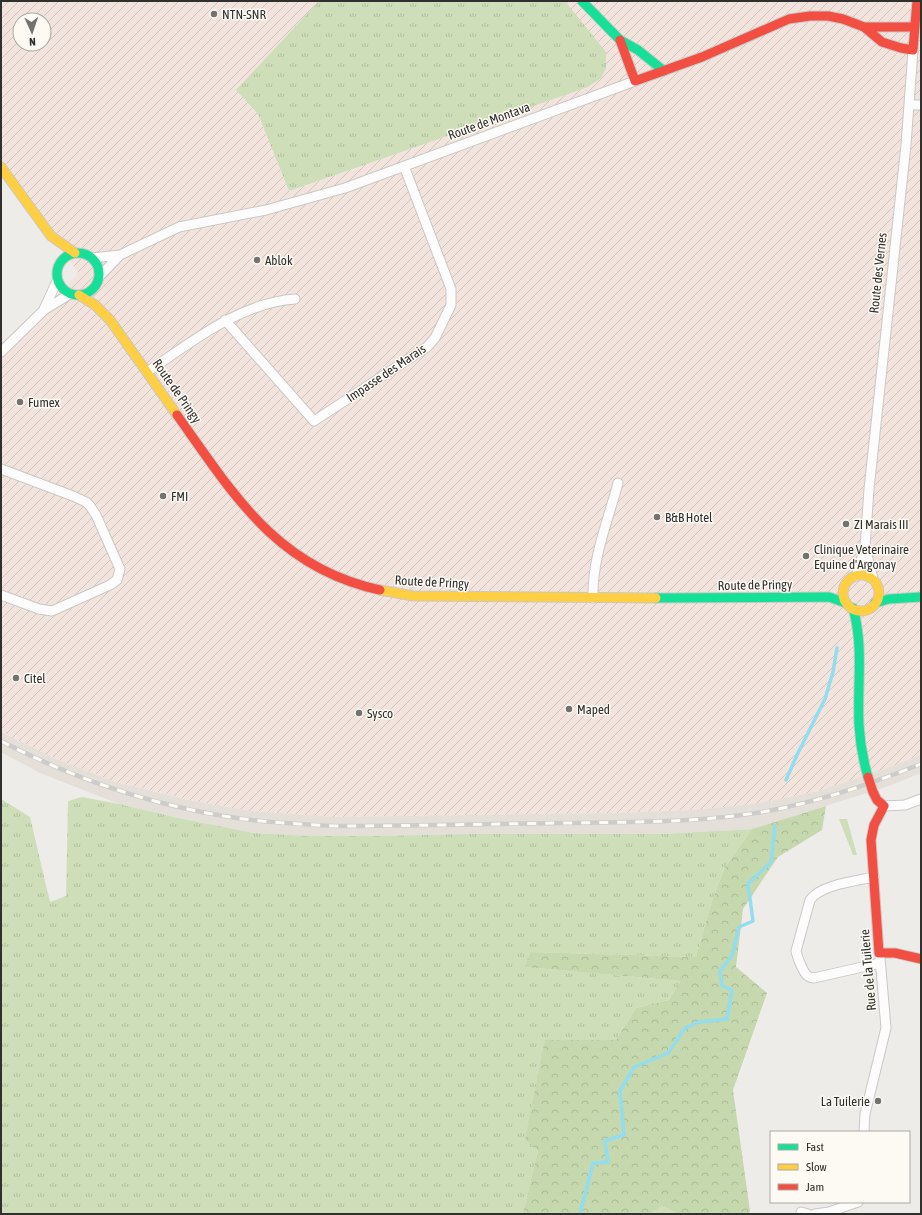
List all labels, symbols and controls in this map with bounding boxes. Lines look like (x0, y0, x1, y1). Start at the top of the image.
place label: NTN-SNR (222, 7, 266, 22)
marker: NTN-SNR (209, 9, 219, 19)
north arrow (12, 12, 52, 52)
text: N (29, 36, 36, 48)
street label: Route de Montava (446, 99, 532, 143)
street label: Route des Vernes (866, 231, 890, 314)
place label: Ablok (265, 253, 293, 268)
marker: Ablok (252, 255, 262, 265)
street label: Impasse des Marais (344, 341, 429, 405)
street label: Route de Pringy (149, 356, 205, 426)
place label: Fumex (28, 395, 61, 410)
marker: Fumex (15, 397, 25, 407)
place label: FMI (171, 489, 188, 504)
marker: FMI (158, 491, 168, 501)
place label: B&B Hotel (665, 510, 713, 525)
marker: B&B Hotel (652, 512, 662, 522)
place label: ZI Marais III (854, 517, 909, 532)
marker: ZI Marais III (841, 519, 851, 529)
place label: Clinique Veterinaire Equine d'Argonay (814, 542, 909, 572)
marker: Clinique Veterinaire Equine d'Argonay (801, 551, 811, 561)
street label: Route de Pringy (394, 573, 470, 591)
street label: Route de Pringy (718, 577, 793, 593)
place label: Citel (24, 671, 46, 686)
marker: Citel (11, 673, 21, 683)
place label: Maped (577, 702, 610, 717)
marker: Maped (564, 704, 574, 714)
place label: Sysco (367, 706, 393, 721)
marker: Sysco (354, 708, 364, 718)
street label: Rue de la Tuilerie (857, 928, 879, 1011)
place label: La Tuilerie (821, 1094, 870, 1109)
marker: La Tuilerie (873, 1096, 883, 1106)
legend (770, 1131, 910, 1203)
text: Fast (806, 1140, 824, 1154)
text: Slow (806, 1160, 827, 1174)
text: Jam (806, 1180, 824, 1194)

